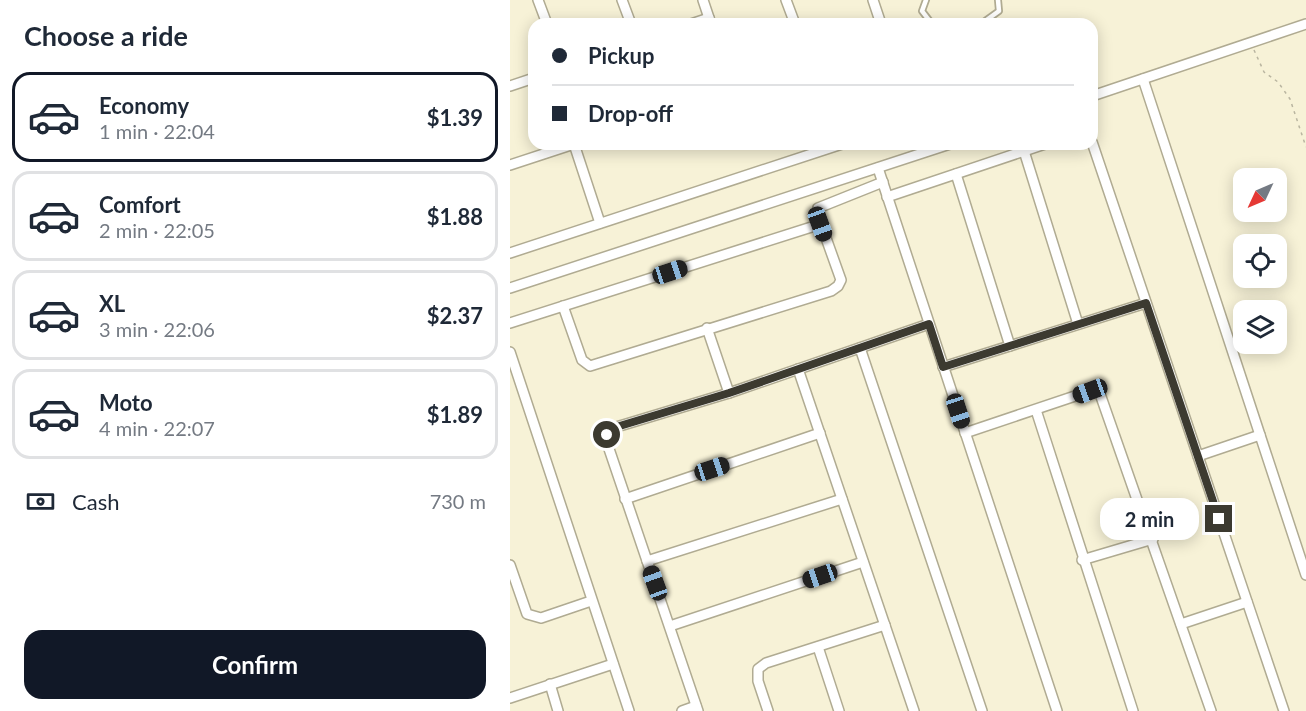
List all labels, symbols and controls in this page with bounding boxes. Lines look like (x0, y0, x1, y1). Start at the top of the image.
text: Choose a ride (24, 19, 188, 52)
text: Pickup (588, 42, 654, 69)
icon: car (27, 90, 81, 144)
text: Economy (99, 92, 189, 119)
text: Drop-off (588, 100, 673, 127)
text: $1.39 (427, 104, 483, 131)
text: 1 min · 22:04 (99, 119, 215, 143)
north arrow (1233, 168, 1287, 222)
map controls (1233, 168, 1287, 354)
icon: car (27, 189, 81, 243)
text: Comfort (99, 191, 181, 218)
text: $1.88 (427, 203, 483, 230)
car (805, 204, 835, 244)
text: 2 min · 22:05 (99, 218, 215, 242)
button: locate (1233, 234, 1287, 288)
car (650, 258, 690, 286)
icon: car (27, 288, 81, 342)
text: XL (99, 290, 125, 317)
button: layers (1233, 300, 1287, 354)
text: $2.37 (427, 302, 483, 329)
text: 3 min · 22:06 (99, 317, 215, 341)
car (1070, 376, 1110, 406)
icon: car (27, 387, 81, 441)
text: Moto (99, 389, 153, 416)
car (944, 391, 972, 431)
text: $1.89 (427, 401, 483, 428)
text: 4 min · 22:07 (99, 416, 215, 440)
route start (593, 421, 620, 448)
car (692, 455, 732, 483)
icon: cash (24, 485, 57, 518)
text: Cash (72, 488, 119, 515)
text: 730 m (430, 489, 486, 513)
callout: 2 min (1099, 498, 1198, 540)
route end (1205, 505, 1232, 532)
text: 2 min (1125, 507, 1174, 531)
car (800, 562, 840, 590)
car (640, 563, 670, 603)
button: Confirm (24, 630, 486, 699)

